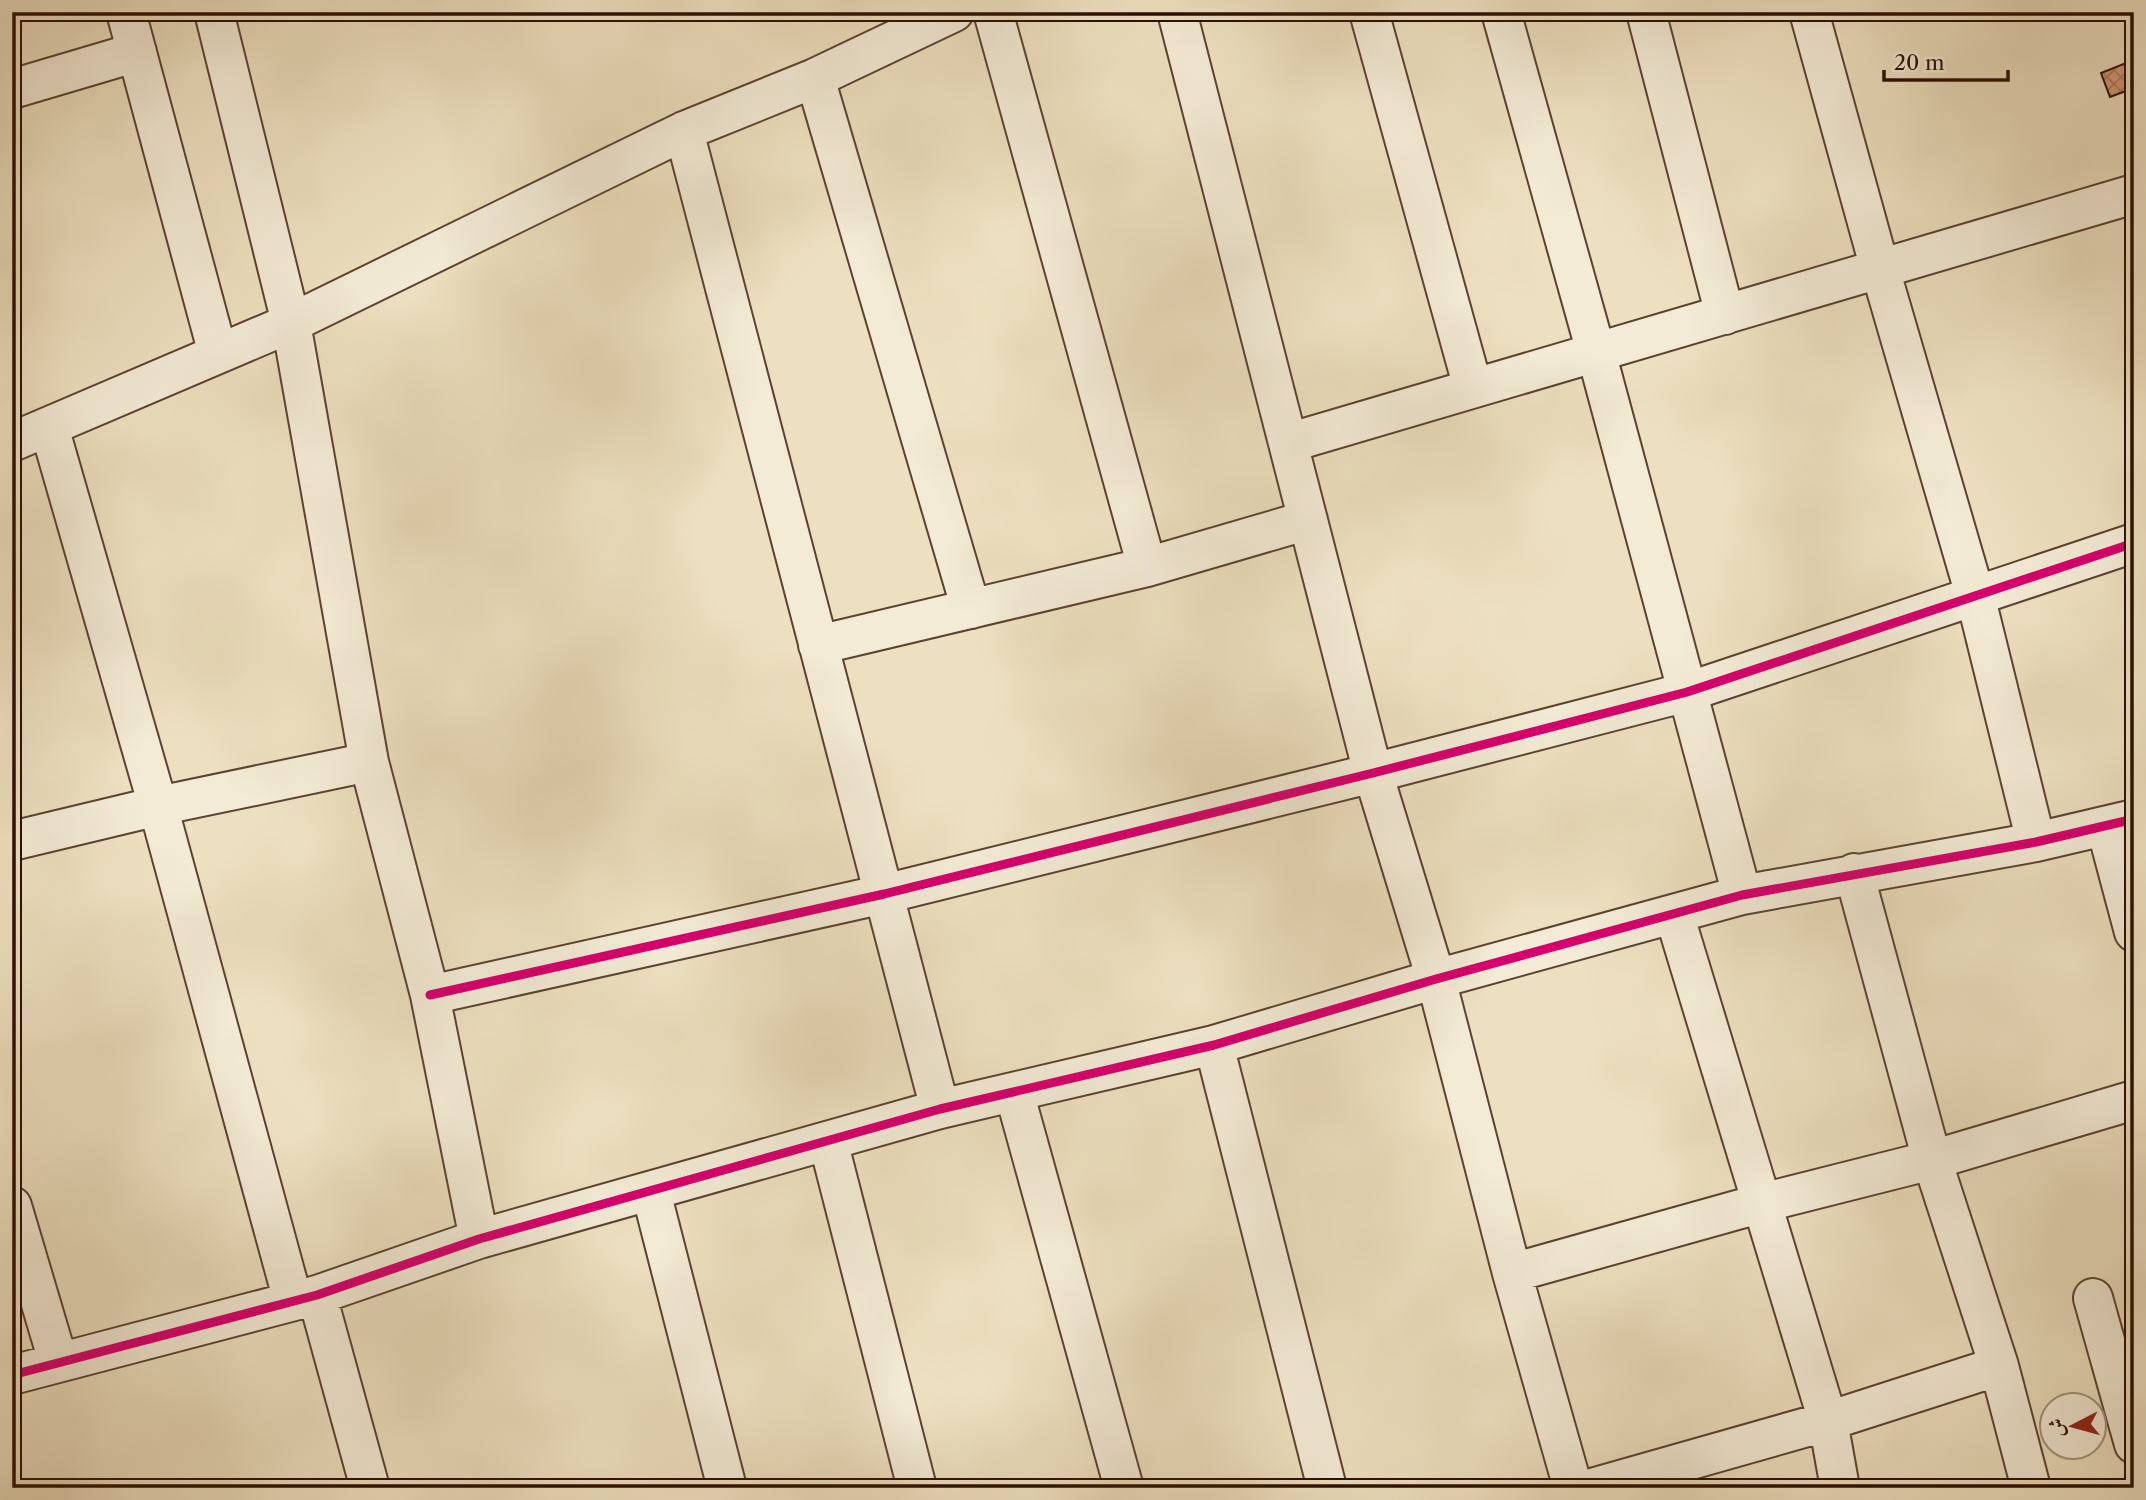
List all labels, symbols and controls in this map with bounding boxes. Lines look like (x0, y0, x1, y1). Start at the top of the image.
scale bar (1884, 38, 2008, 82)
text: 20 m (1894, 50, 1945, 75)
north arrow (2038, 1392, 2108, 1462)
text: ش (2044, 1417, 2069, 1438)

